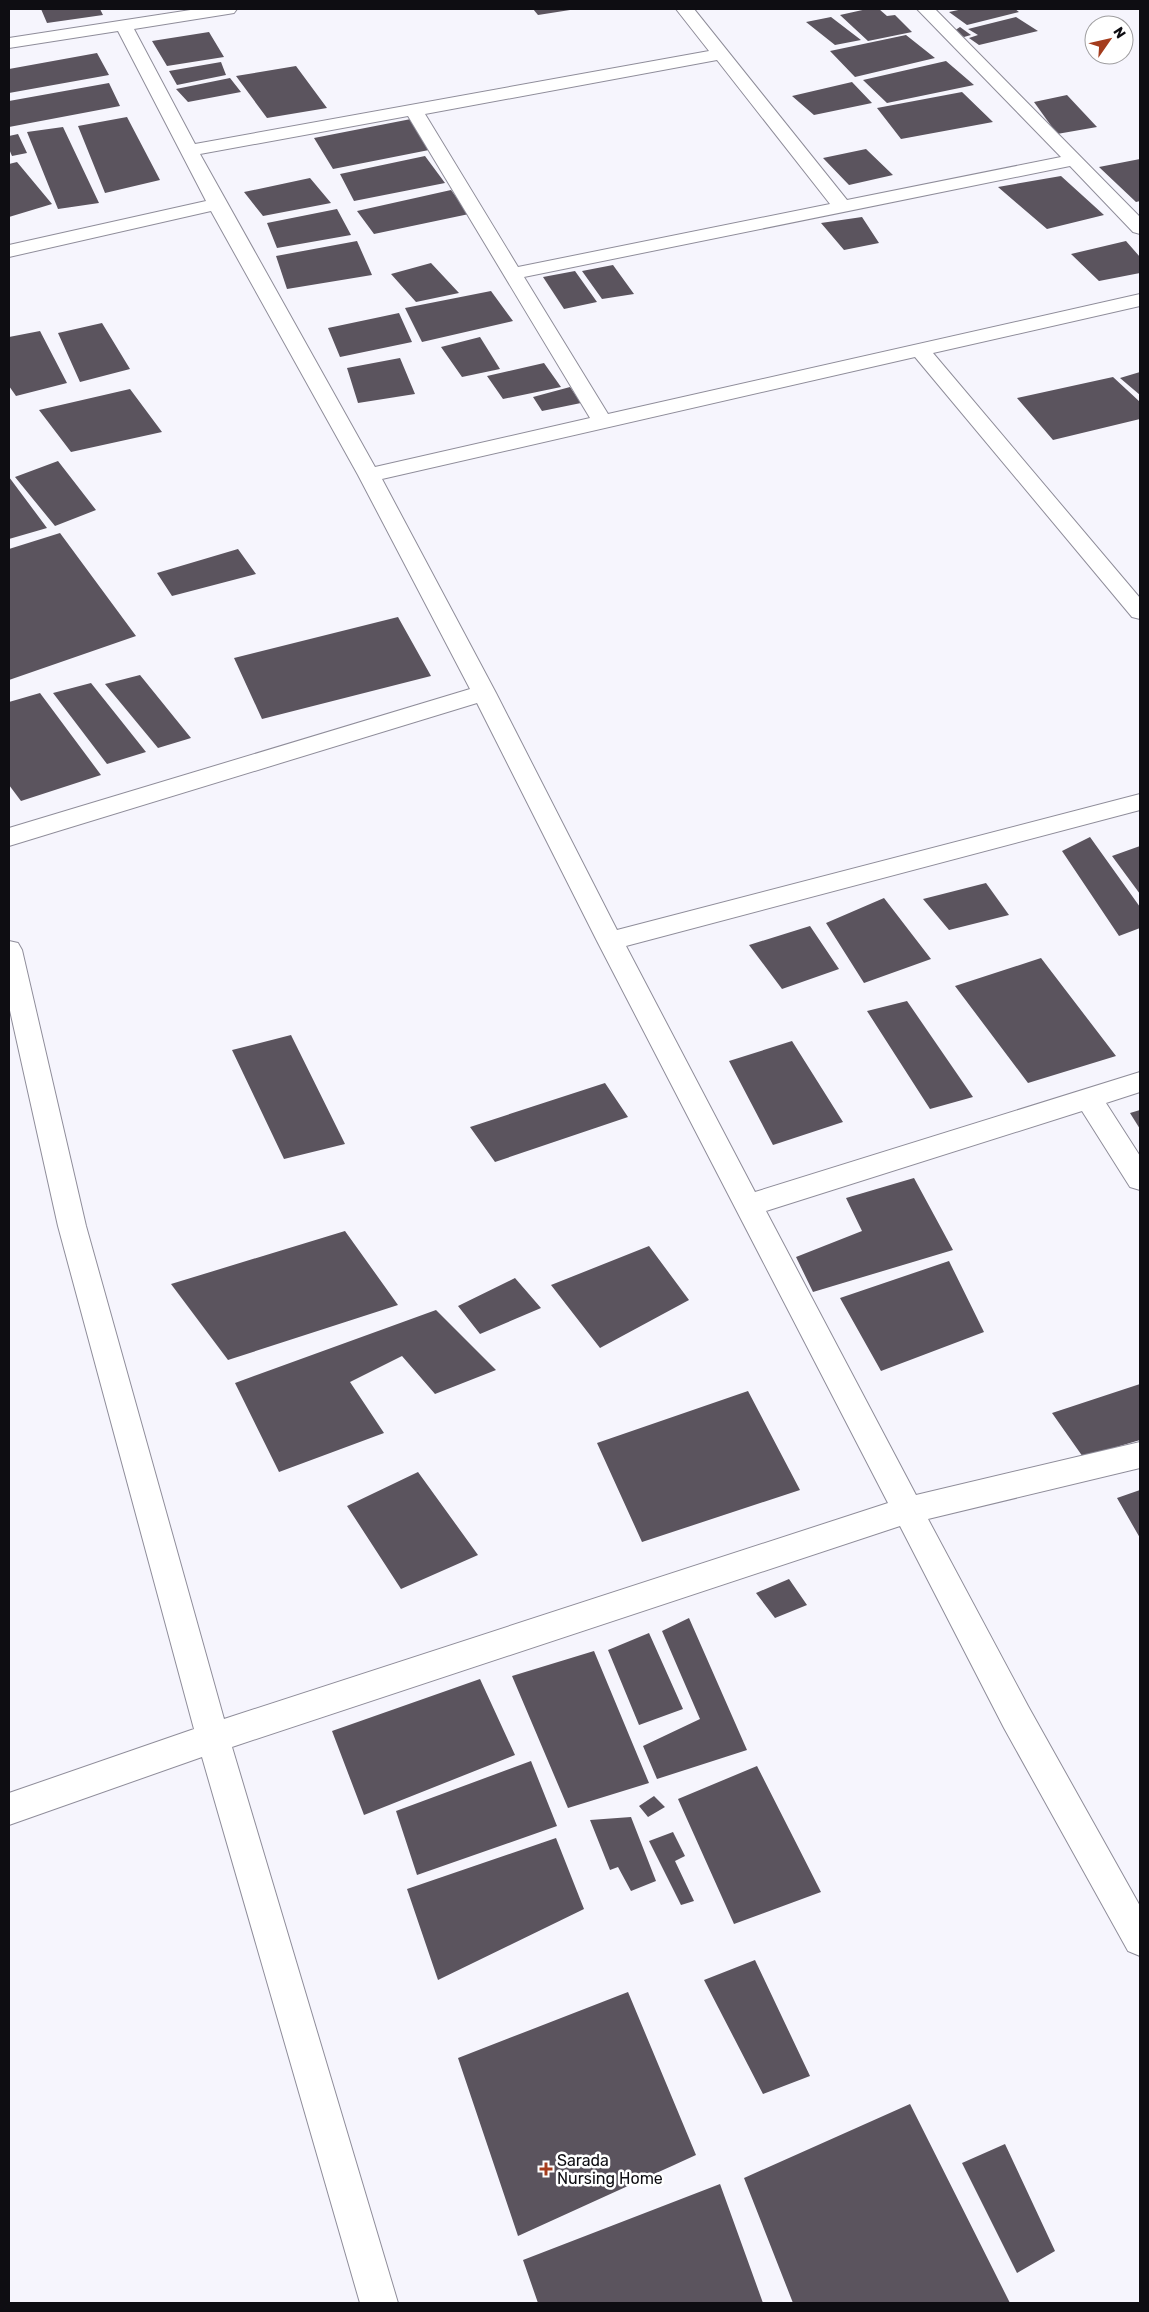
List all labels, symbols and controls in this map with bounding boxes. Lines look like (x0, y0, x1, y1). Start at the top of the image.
north arrow (1084, 15, 1134, 65)
text: N (1109, 24, 1129, 42)
place label: Sarada Nursing Home (557, 2151, 663, 2188)
marker: Sarada Nursing Home (539, 2162, 553, 2176)

